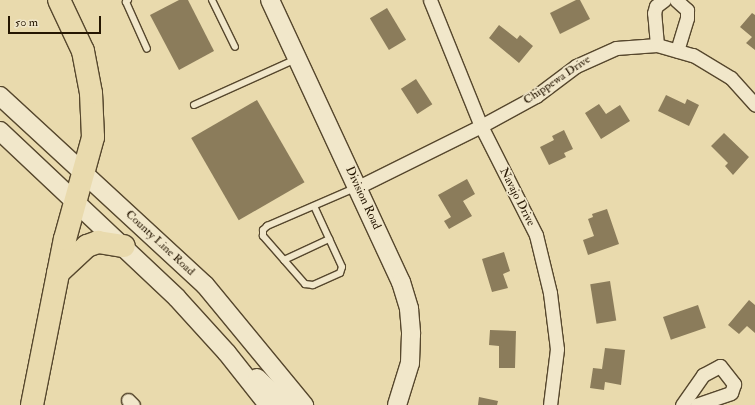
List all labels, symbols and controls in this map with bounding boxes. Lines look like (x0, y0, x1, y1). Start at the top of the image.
scale bar (10, 8, 103, 34)
text: 50 m (15, 15, 38, 30)
street label: Chippewa Drive (521, 52, 593, 108)
street label: Division Road (342, 164, 384, 232)
street label: Navajo Drive (496, 165, 538, 229)
street label: County Line Road (122, 207, 198, 279)

